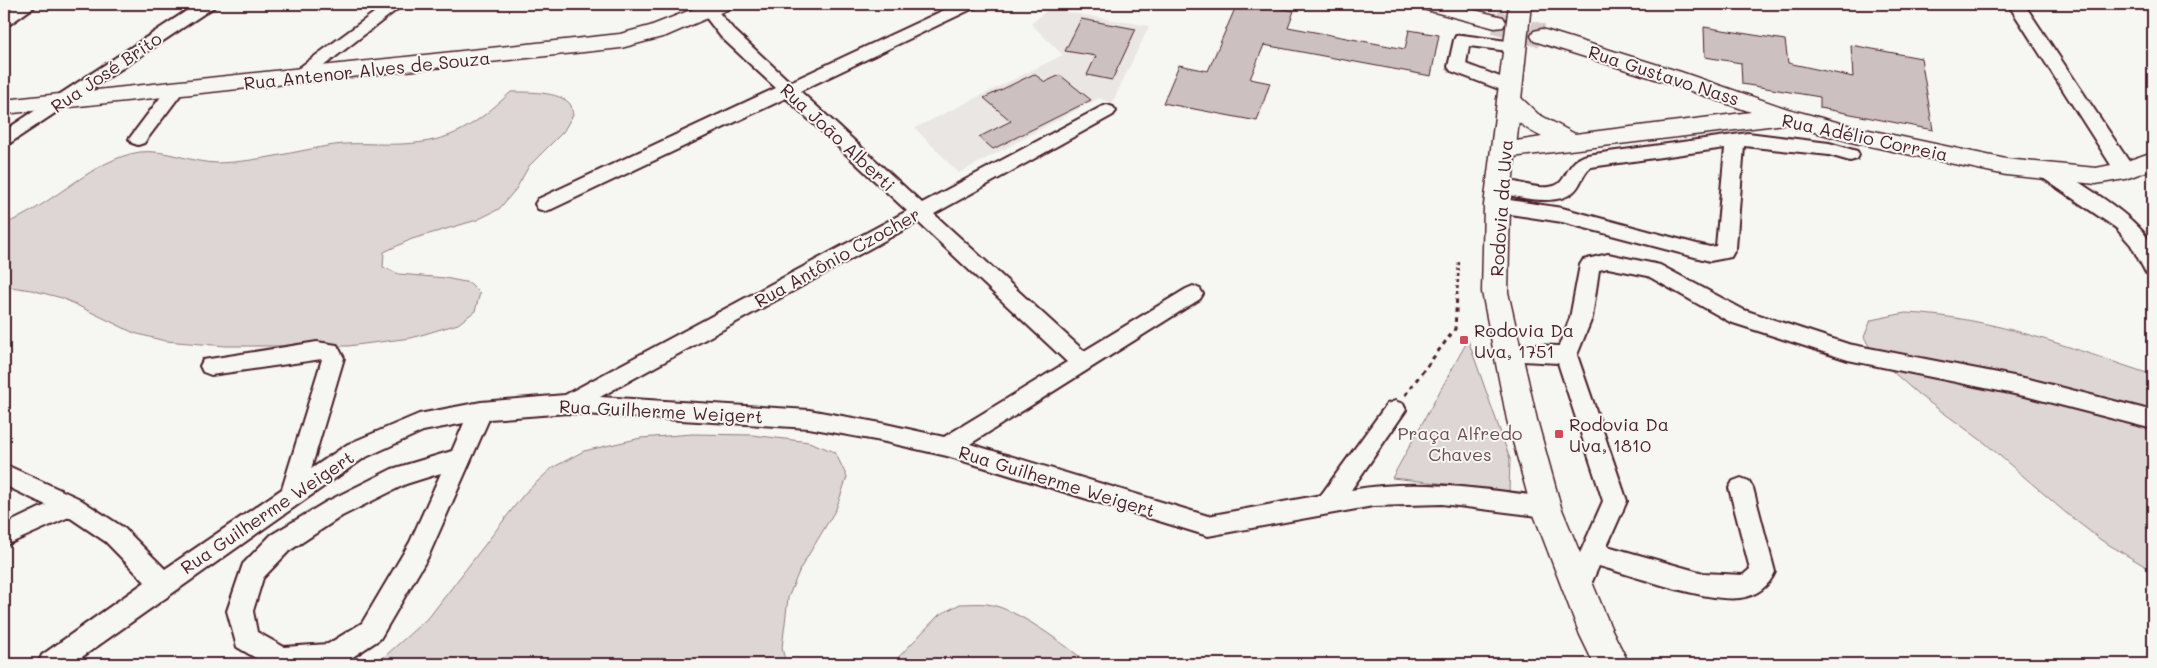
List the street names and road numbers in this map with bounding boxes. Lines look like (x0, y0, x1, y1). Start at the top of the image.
street label: Rua José Brito (46, 26, 166, 118)
street label: Rua Gustavo Nass (1585, 39, 1743, 111)
street label: Rua Antenor Alves de Souza (243, 45, 491, 95)
street label: Rua João Alberti (775, 78, 901, 196)
street label: Rua Adélio Correia (1780, 108, 1950, 166)
street label: Rodovia da Uva (1484, 139, 1518, 277)
street label: Rua Antônio Czocher (750, 201, 924, 313)
street label: Rua Guilherme Weigert (558, 394, 764, 428)
street label: Rua Guilherme Weigert (956, 440, 1158, 522)
street label: Rua Guilherme Weigert (176, 445, 358, 579)

